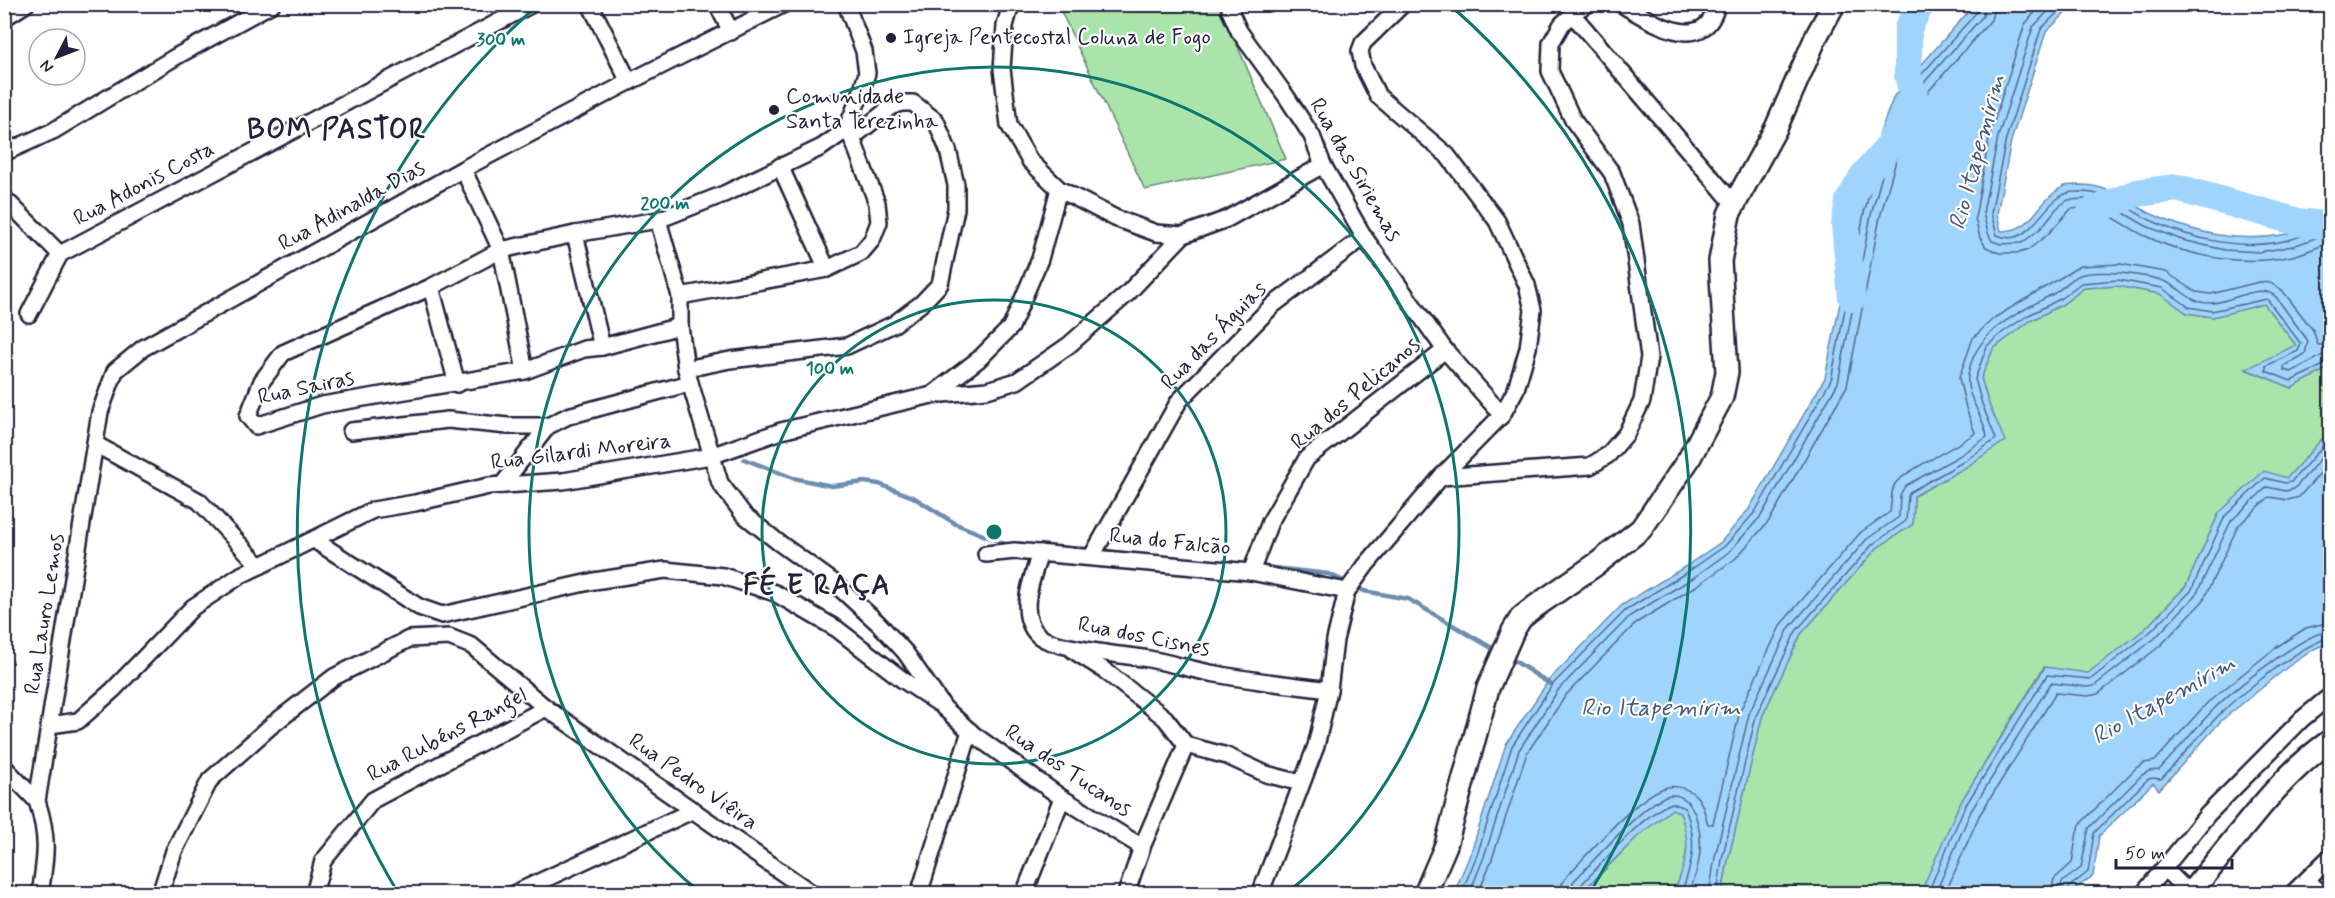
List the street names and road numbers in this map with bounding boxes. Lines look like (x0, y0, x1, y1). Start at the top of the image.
street label: Rua das Siriemas (1303, 93, 1408, 247)
street label: Rua Adonis Costa (69, 135, 219, 233)
street label: Rua Adinalda Dias (274, 154, 431, 258)
street label: Rua das Águias (1154, 275, 1274, 397)
street label: Rua dos Pelicanos (1285, 331, 1427, 456)
street label: Rua Sairas (255, 364, 357, 412)
street label: Rua Gilardi Moreira (489, 427, 673, 477)
street label: Rua do Falcão (1108, 522, 1232, 562)
street label: Rua Lauro Lemos (18, 531, 72, 696)
street label: Rua dos Cisnes (1076, 610, 1213, 664)
street label: Rua Rubéns Rangel (362, 681, 533, 791)
street label: Rua dos Tucanos (999, 718, 1137, 824)
street label: Rua Pedro Viêira (623, 727, 763, 837)

